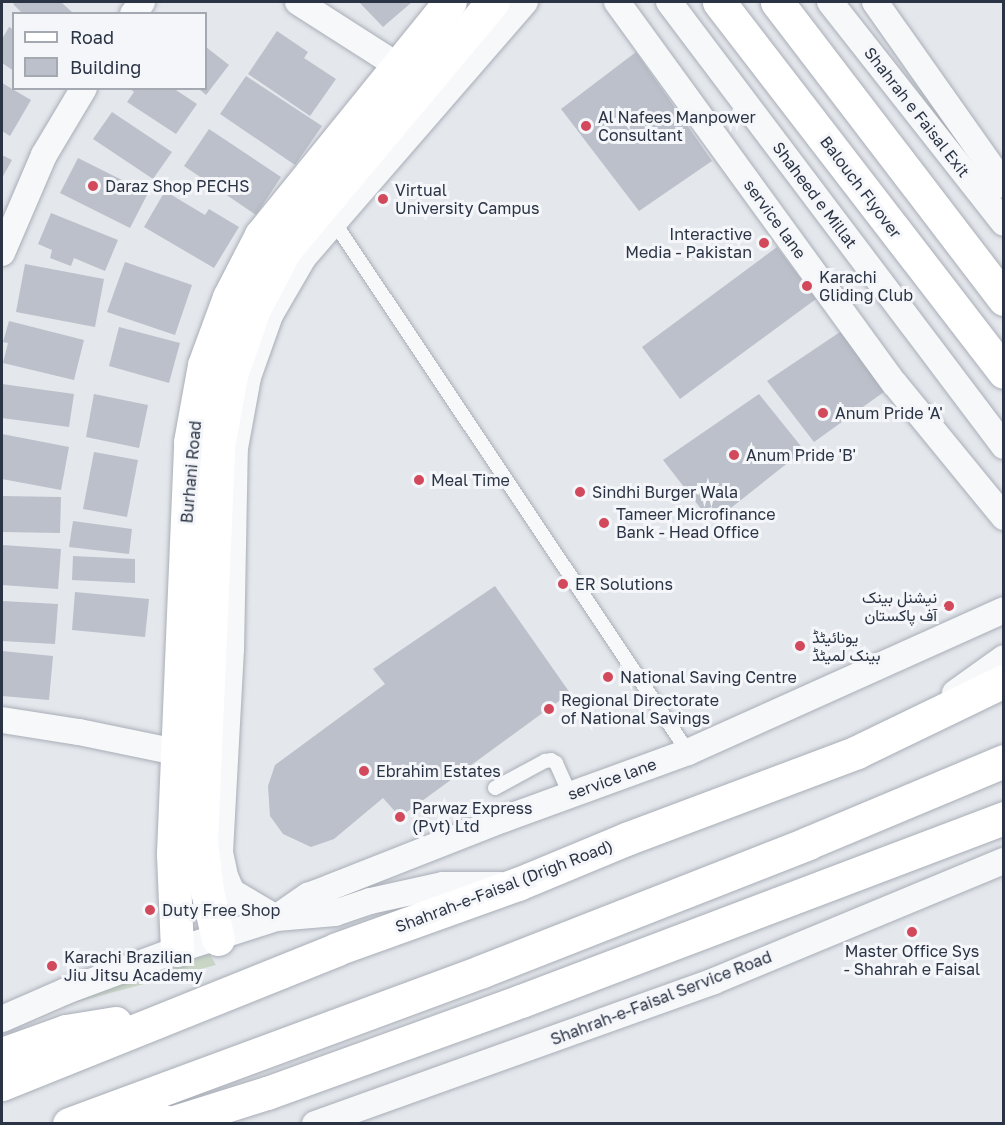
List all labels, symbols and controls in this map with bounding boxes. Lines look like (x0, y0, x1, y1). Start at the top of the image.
legend (12, 12, 207, 90)
text: Road (70, 26, 114, 48)
street label: Shahrah e Faisal Exit (860, 43, 974, 181)
text: Building (70, 56, 141, 78)
place label: Al Nafees Manpower Consultant (598, 107, 756, 145)
marker: Al Nafees Manpower Consultant (579, 119, 593, 133)
street label: Balouch Flyover (816, 132, 906, 242)
street label: Shaheed e Millat (769, 138, 861, 252)
place label: Daraz Shop PECHS (105, 176, 249, 196)
street label: service lane (740, 176, 810, 262)
marker: Daraz Shop PECHS (86, 179, 100, 193)
place label: Virtual University Campus (395, 180, 539, 218)
marker: Virtual University Campus (376, 192, 390, 206)
place label: Interactive Media - Pakistan (625, 224, 752, 262)
marker: Interactive Media - Pakistan (757, 236, 771, 250)
place label: Karachi Gliding Club (819, 267, 913, 305)
marker: Karachi Gliding Club (800, 279, 814, 293)
place label: Anum Pride 'A' (835, 403, 943, 423)
marker: Anum Pride 'A' (816, 406, 830, 420)
street label: Burhani Road (177, 420, 205, 524)
place label: Anum Pride 'B' (746, 445, 856, 465)
marker: Anum Pride 'B' (727, 448, 741, 462)
place label: Meal Time (431, 470, 510, 490)
marker: Meal Time (412, 473, 426, 487)
place label: Sindhi Burger Wala (592, 482, 738, 502)
marker: Sindhi Burger Wala (573, 485, 587, 499)
place label: Tameer Microfinance Bank - Head Office (616, 504, 776, 542)
marker: Tameer Microfinance Bank - Head Office (597, 516, 611, 530)
place label: ER Solutions (575, 574, 673, 594)
marker: ER Solutions (556, 577, 570, 591)
place label: نیشنل بینک آف پاکستان (862, 587, 937, 625)
marker: نیشنل بینک آف پاکستان (942, 599, 956, 613)
place label: یونائیٹڈ بینک لمیٹڈ (812, 627, 880, 665)
marker: یونائیٹڈ بینک لمیٹڈ (793, 639, 807, 653)
place label: National Saving Centre (620, 667, 797, 687)
marker: National Saving Centre (601, 670, 615, 684)
place label: Regional Directorate of National Savings (561, 690, 719, 728)
marker: Regional Directorate of National Savings (542, 702, 556, 716)
street label: service lane (565, 754, 659, 804)
place label: Ebrahim Estates (376, 761, 501, 781)
marker: Ebrahim Estates (357, 764, 371, 778)
place label: Parwaz Express (Pvt) Ltd (412, 798, 532, 836)
marker: Parwaz Express (Pvt) Ltd (393, 810, 407, 824)
street label: Shahrah-e-Faisal (Drigh Road) (393, 836, 615, 936)
place label: Duty Free Shop (162, 900, 280, 920)
marker: Duty Free Shop (143, 903, 157, 917)
marker: Master Office Sys - Shahrah e Faisal (905, 925, 919, 939)
place label: Master Office Sys - Shahrah e Faisal (844, 941, 980, 979)
place label: Karachi Brazilian Jiu Jitsu Academy (64, 947, 203, 985)
street label: Shahrah-e-Faisal Service Road (548, 947, 774, 1049)
marker: Karachi Brazilian Jiu Jitsu Academy (45, 959, 59, 973)

